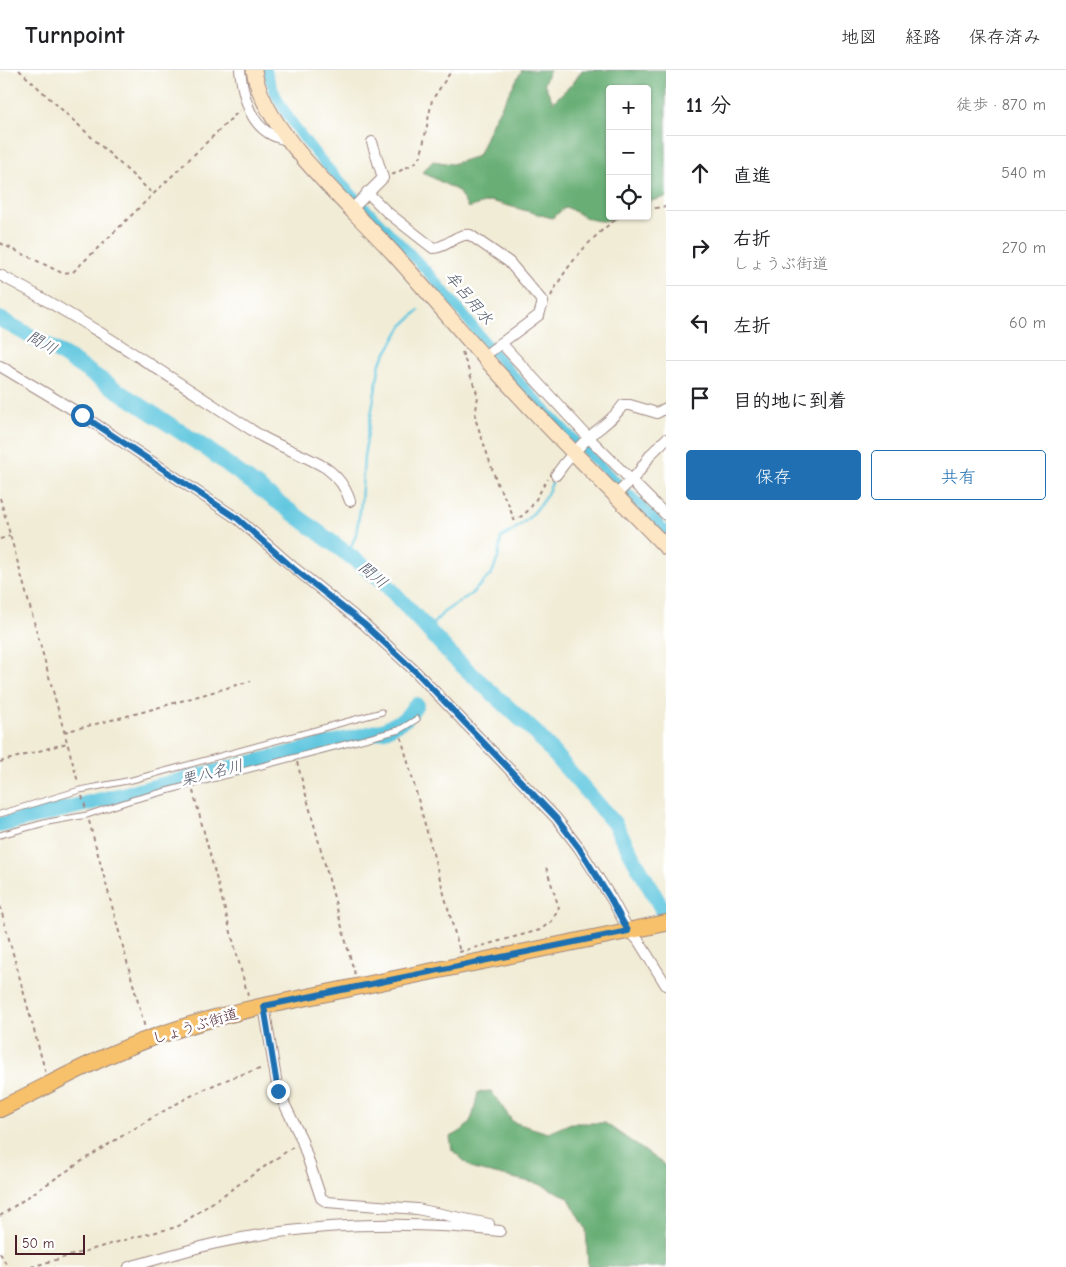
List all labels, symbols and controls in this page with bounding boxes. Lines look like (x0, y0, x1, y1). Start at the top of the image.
text: Turnpoint (25, 21, 124, 49)
text: 地図 (841, 27, 877, 48)
text: 経路 (905, 27, 941, 48)
text: 保存済み (969, 27, 1041, 48)
map controls (606, 85, 651, 220)
button: + (606, 85, 651, 130)
text: 11 分 (686, 93, 731, 117)
text: 徒歩 · 870 m (956, 96, 1046, 114)
button: − (606, 130, 651, 175)
icon: ahead (686, 159, 714, 187)
text: 540 m (1001, 164, 1046, 182)
text: 直進 (733, 165, 771, 187)
button: locate (606, 175, 651, 220)
text: 右折 (733, 228, 771, 250)
icon: right (686, 234, 714, 262)
text: 270 m (1002, 239, 1046, 257)
text: しょうぶ街道 (733, 255, 828, 273)
water label: 牟呂用水 (442, 268, 496, 328)
icon: left (686, 309, 714, 337)
text: 60 m (1009, 314, 1046, 332)
text: 左折 (733, 315, 771, 337)
water label: 間川 (24, 327, 60, 359)
icon: arrive (686, 384, 714, 412)
text: 目的地に到着 (733, 390, 847, 412)
route start (71, 404, 94, 427)
button: 保存 (686, 450, 861, 500)
button: 共有 (871, 450, 1046, 500)
water label: 間川 (355, 558, 391, 592)
water label: 栗八名川 (179, 757, 245, 789)
street label: しょうぶ街道 (150, 1004, 240, 1048)
route end (267, 1080, 290, 1103)
scale bar (15, 1232, 85, 1255)
text: 50 m (22, 1235, 54, 1252)

